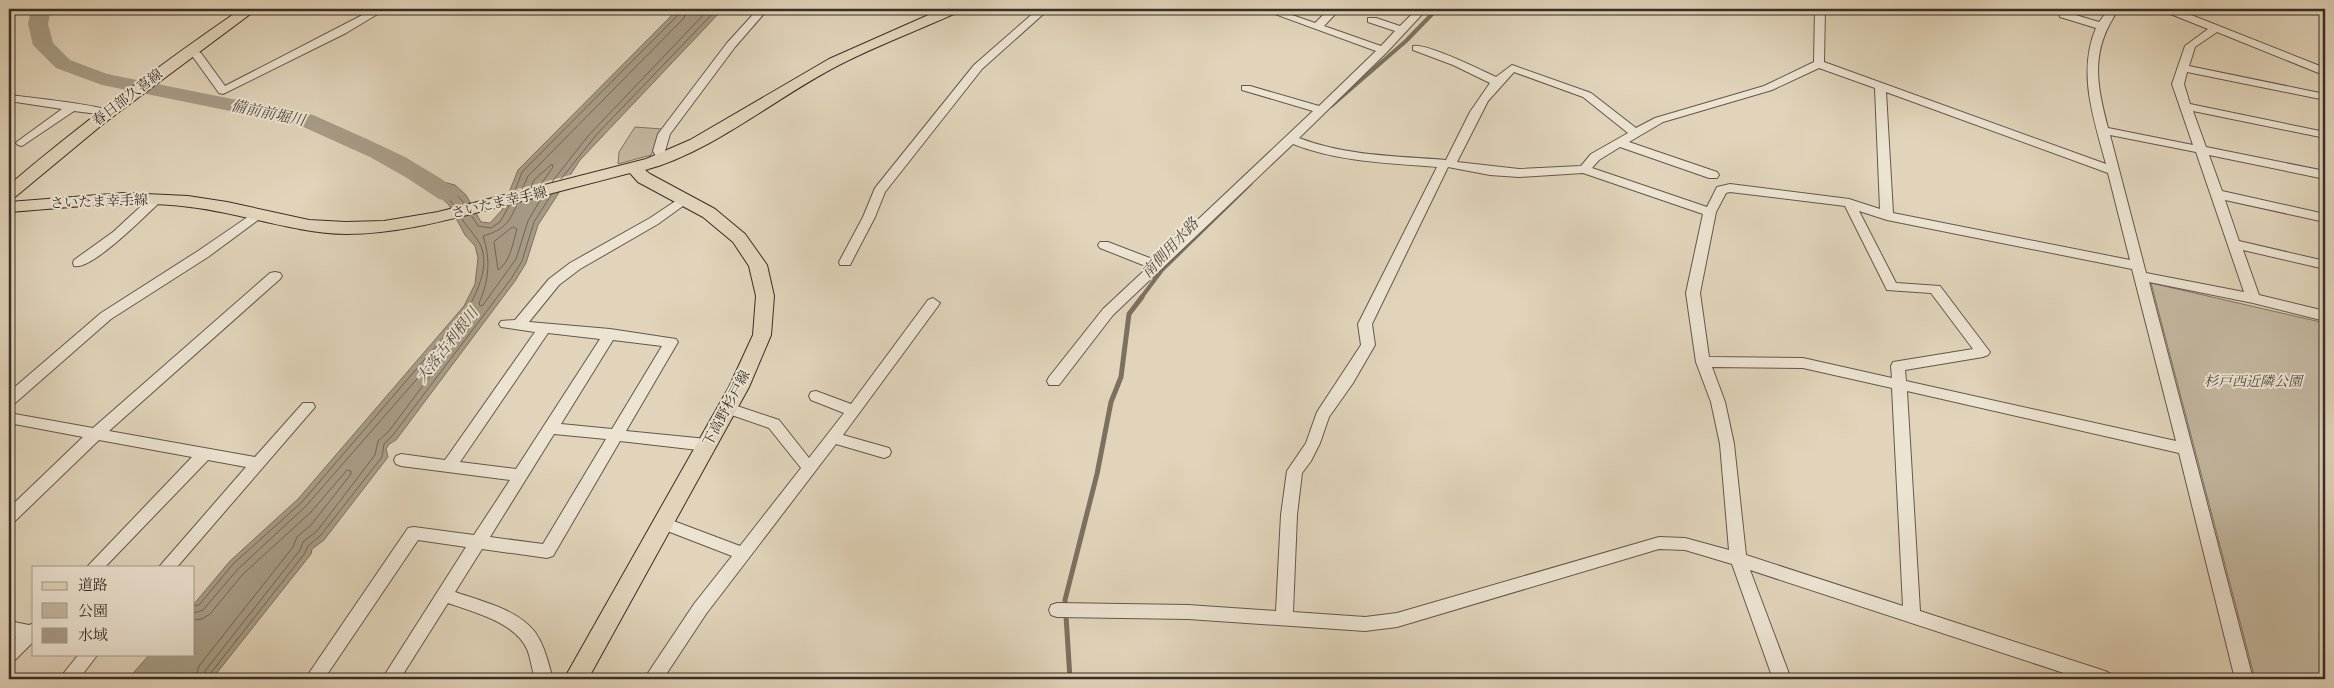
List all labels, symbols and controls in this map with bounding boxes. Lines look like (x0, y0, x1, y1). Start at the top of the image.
street label: 春日部久喜線 (88, 65, 166, 129)
water label: 備前前堀川 (229, 95, 309, 130)
street label: さいたま幸手線 (449, 182, 549, 222)
street label: さいたま幸手線 (50, 190, 148, 212)
water label: 南側用水路 (1137, 213, 1203, 282)
water label: 大落古利根川 (411, 302, 483, 386)
street label: 下高野杉戸線 (698, 367, 754, 449)
park label: 杉戸西近隣公園 (2204, 372, 2304, 390)
legend (32, 566, 195, 656)
text: 道路 (78, 575, 108, 594)
text: 公園 (78, 601, 108, 620)
text: 水域 (78, 625, 108, 644)

